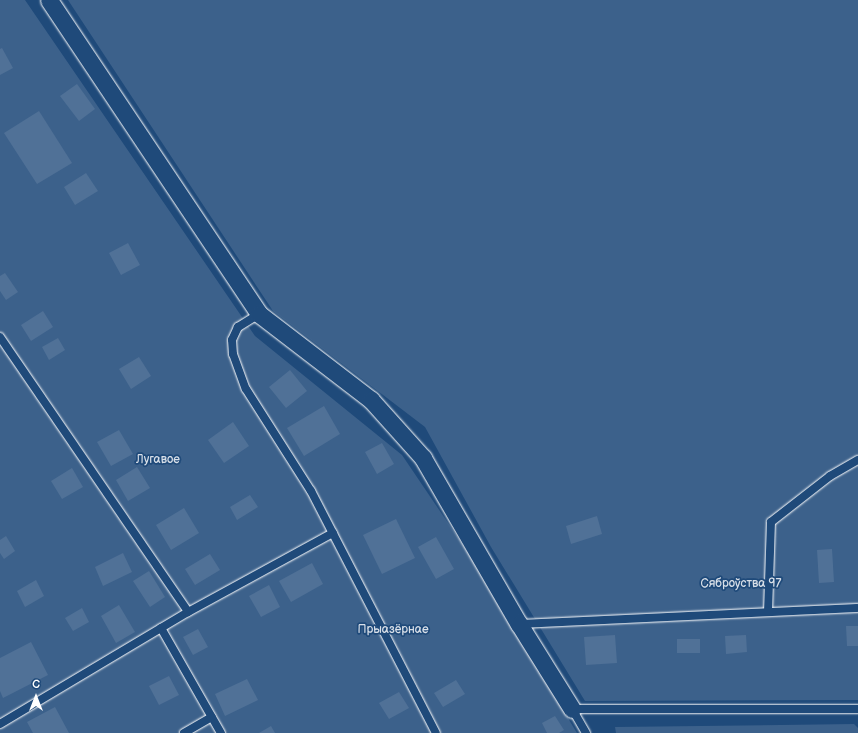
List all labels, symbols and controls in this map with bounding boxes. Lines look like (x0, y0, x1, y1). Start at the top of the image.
park label: Лугавое (136, 453, 180, 467)
park label: Сяброўства 97 (701, 577, 781, 591)
park label: Прыазёрнае (357, 623, 429, 637)
north arrow (16, 677, 56, 717)
text: С (32, 678, 40, 691)

